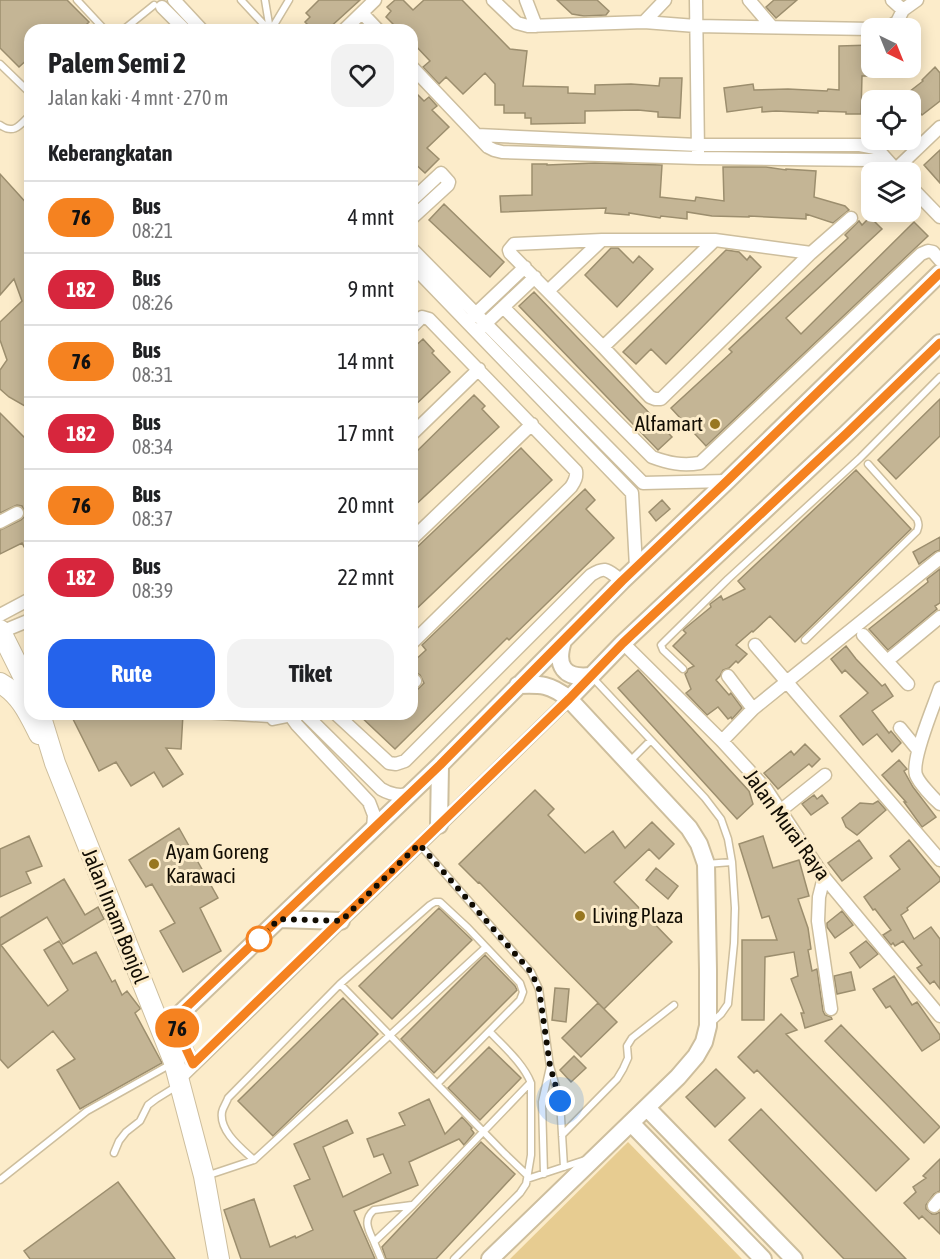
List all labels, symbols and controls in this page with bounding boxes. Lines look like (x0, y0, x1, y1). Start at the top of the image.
north arrow (861, 18, 921, 78)
map controls (861, 18, 921, 222)
button: heart (331, 44, 394, 107)
text: Palem Semi 2 (48, 47, 186, 79)
text: Jalan kaki · 4 mnt · 270 m (48, 86, 229, 109)
button: locate (861, 90, 921, 150)
text: Keberangkatan (48, 140, 172, 166)
button: layers (861, 162, 921, 222)
text: Bus (132, 193, 161, 219)
text: 4 mnt (348, 204, 394, 230)
text: 76 (71, 205, 91, 229)
text: 08:21 (132, 219, 173, 242)
text: Bus (132, 265, 161, 291)
text: 9 mnt (348, 276, 394, 302)
text: 182 (66, 277, 96, 301)
text: 08:26 (132, 291, 173, 314)
text: Bus (132, 337, 161, 363)
text: 14 mnt (337, 348, 394, 374)
text: 76 (71, 349, 91, 373)
text: 08:31 (132, 363, 173, 386)
text: Bus (132, 409, 161, 435)
place label: Alfamart (635, 411, 703, 435)
marker: Alfamart (708, 417, 722, 431)
text: 17 mnt (337, 420, 394, 446)
text: 182 (66, 421, 96, 445)
text: 08:34 (132, 435, 173, 458)
text: Bus (132, 481, 161, 507)
text: 20 mnt (337, 492, 394, 518)
text: 76 (71, 493, 91, 517)
text: 08:37 (132, 507, 173, 530)
text: Bus (132, 553, 161, 579)
text: 22 mnt (337, 564, 394, 590)
text: 182 (66, 565, 96, 589)
text: 08:39 (132, 579, 173, 602)
button: Rute (48, 639, 215, 708)
button: Tiket (227, 639, 394, 708)
street label: Jalan Murai Raya (740, 764, 836, 884)
place label: Ayam Goreng Karawaci (166, 839, 268, 887)
street label: Jalan Imam Bonjol (78, 845, 154, 987)
marker: Ayam Goreng Karawaci (147, 857, 161, 871)
place label: Living Plaza (592, 903, 683, 927)
marker: Living Plaza (573, 909, 587, 923)
unlabelled marker (246, 926, 272, 952)
line badge: 76 (150, 1008, 204, 1048)
text: 76 (167, 1016, 187, 1040)
your location (545, 1086, 575, 1116)

